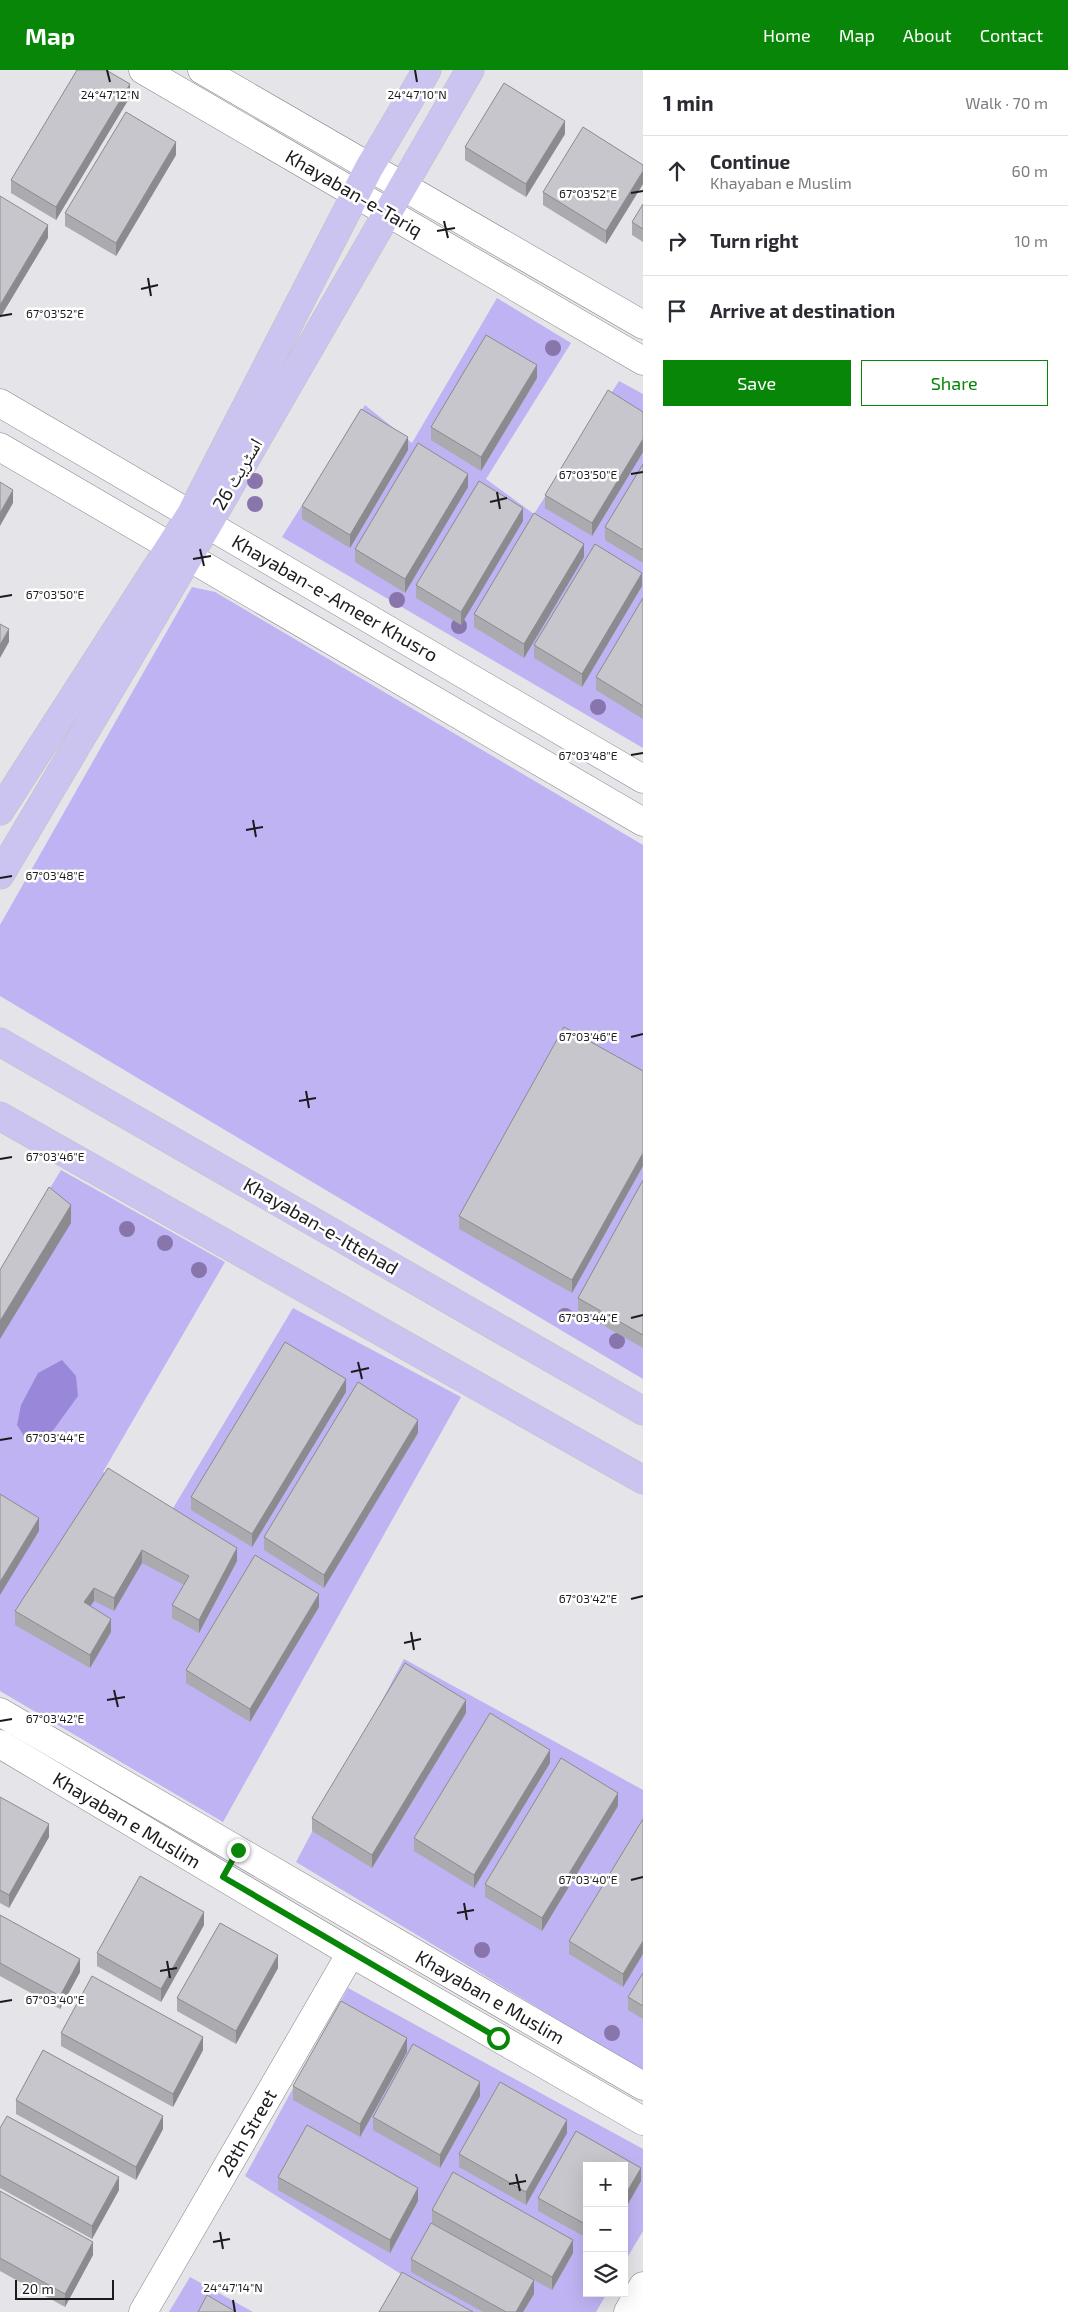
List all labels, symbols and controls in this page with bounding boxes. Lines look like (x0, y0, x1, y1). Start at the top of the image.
text: Map (25, 21, 75, 50)
text: Home (763, 24, 811, 46)
text: Map (839, 24, 875, 46)
text: About (903, 24, 952, 46)
text: Contact (980, 24, 1043, 46)
text: 24°47'12"N (81, 87, 139, 101)
text: 24°47'10"N (387, 87, 447, 101)
text: 1 min (663, 90, 714, 115)
text: Walk · 70 m (965, 93, 1048, 112)
street label: Khayaban-e-Tariq (282, 144, 427, 241)
text: Continue (710, 150, 790, 173)
icon: ahead (663, 157, 691, 185)
text: 60 m (1012, 161, 1048, 180)
text: Khayaban e Muslim (710, 173, 852, 192)
text: 67°03'52"E (559, 186, 617, 200)
icon: right (663, 227, 691, 255)
text: Turn right (710, 229, 798, 252)
text: 10 m (1014, 231, 1048, 250)
icon: arrive (663, 297, 691, 325)
text: Arrive at destination (710, 299, 895, 322)
text: 67°03'52"E (26, 306, 84, 320)
button: Save (663, 360, 851, 406)
button: Share (861, 360, 1048, 406)
street label: اسٹریٹ 26 (207, 434, 267, 514)
text: 67°03'50"E (559, 467, 617, 481)
street label: Khayaban-e-Ameer Khusro (228, 529, 442, 666)
text: 67°03'50"E (26, 587, 84, 601)
text: 67°03'48"E (558, 748, 618, 762)
text: 67°03'48"E (25, 868, 85, 882)
text: 67°03'46"E (559, 1029, 618, 1043)
text: 67°03'46"E (26, 1149, 85, 1163)
street label: Khayaban-e-Ittehad (240, 1172, 403, 1279)
text: 67°03'44"E (558, 1310, 618, 1324)
text: 67°03'44"E (25, 1430, 85, 1444)
text: 67°03'42"E (559, 1591, 618, 1605)
text: 67°03'42"E (26, 1711, 85, 1725)
street label: Khayaban e Muslim (49, 1766, 205, 1873)
route end (227, 1839, 250, 1862)
text: 67°03'40"E (558, 1872, 618, 1886)
street label: Khayaban e Muslim (412, 1945, 569, 2049)
text: 67°03'40"E (25, 1992, 85, 2006)
route start (487, 2027, 510, 2050)
street label: 28th Street (212, 2085, 281, 2181)
map controls (583, 2162, 628, 2297)
button: + (583, 2162, 628, 2207)
button: − (583, 2207, 628, 2252)
button: layers (583, 2252, 628, 2297)
scale bar (15, 2277, 114, 2300)
text: 20 m (22, 2280, 54, 2297)
text: 24°47'14"N (203, 2280, 263, 2294)

